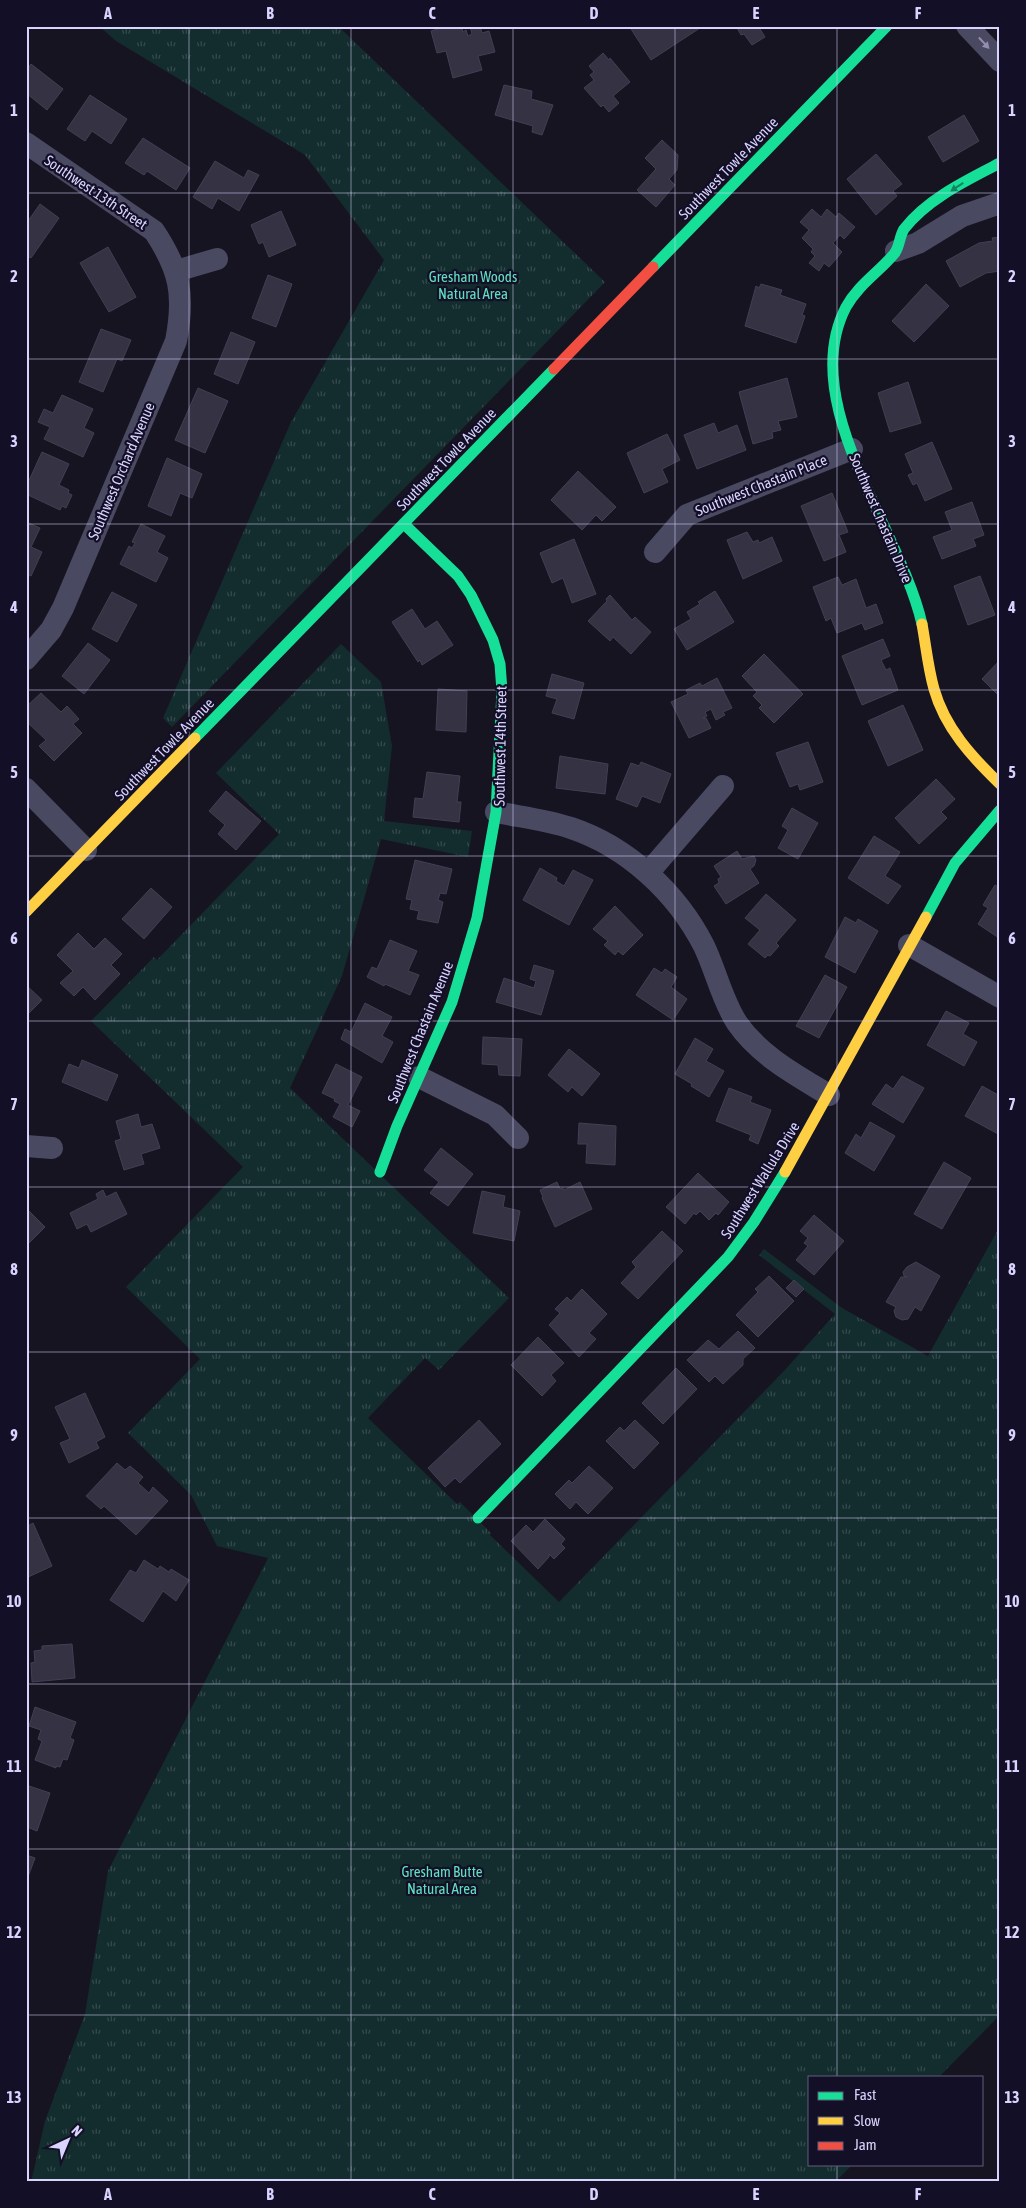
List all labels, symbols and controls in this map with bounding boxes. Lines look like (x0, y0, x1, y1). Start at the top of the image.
text: A (103, 4, 112, 22)
text: B (266, 4, 274, 22)
text: C (428, 4, 436, 22)
text: D (590, 4, 599, 22)
text: E (753, 4, 760, 22)
text: F (915, 4, 922, 22)
one-way arrow (978, 37, 990, 49)
text: 1 (10, 101, 18, 119)
text: 1 (1008, 101, 1016, 119)
street label: Southwest Towle Avenue (675, 113, 781, 223)
street label: Southwest 13th Street (41, 151, 151, 233)
one-way arrow (951, 182, 964, 192)
text: 2 (10, 267, 18, 285)
text: 2 (1008, 267, 1016, 285)
park label: Gresham Woods Natural Area (429, 268, 517, 302)
street label: Southwest Orchard Avenue (84, 400, 158, 542)
street label: Southwest Towle Avenue (393, 404, 499, 514)
text: 3 (10, 432, 18, 450)
text: 3 (1008, 432, 1016, 450)
street label: Southwest Chastain Place (693, 451, 829, 519)
street label: Southwest Chastain Drive (846, 451, 916, 585)
text: 4 (9, 598, 18, 616)
text: 4 (1007, 598, 1016, 616)
street label: Southwest 14th Street (490, 686, 510, 806)
street label: Southwest Towle Avenue (111, 694, 217, 804)
text: 5 (10, 763, 18, 781)
text: 5 (1008, 763, 1016, 781)
text: 6 (10, 929, 18, 947)
text: 6 (1008, 929, 1016, 947)
street label: Southwest Chastain Avenue (384, 958, 456, 1105)
text: 7 (10, 1095, 18, 1113)
text: 7 (1008, 1095, 1016, 1113)
street label: Southwest Wallula Drive (717, 1118, 803, 1241)
text: 8 (10, 1260, 18, 1278)
text: 8 (1008, 1260, 1016, 1278)
text: 9 (10, 1426, 18, 1444)
text: 9 (1008, 1426, 1016, 1444)
text: 10 (6, 1592, 22, 1610)
text: 10 (1004, 1592, 1020, 1610)
text: 11 (6, 1757, 22, 1775)
text: 11 (1004, 1757, 1020, 1775)
park label: Gresham Butte Natural Area (401, 1863, 483, 1897)
text: 12 (6, 1923, 22, 1941)
text: 12 (1004, 1923, 1020, 1941)
legend (808, 2076, 984, 2166)
text: Fast (854, 2086, 876, 2103)
text: 13 (6, 2088, 22, 2106)
text: 13 (1004, 2088, 1020, 2106)
text: Slow (854, 2112, 880, 2129)
north arrow (42, 2116, 92, 2166)
text: N (69, 2122, 86, 2139)
text: Jam (854, 2136, 877, 2153)
text: A (103, 2185, 112, 2203)
text: B (266, 2185, 274, 2203)
text: C (428, 2185, 436, 2203)
text: D (590, 2185, 599, 2203)
text: E (753, 2185, 760, 2203)
text: F (915, 2185, 922, 2203)

